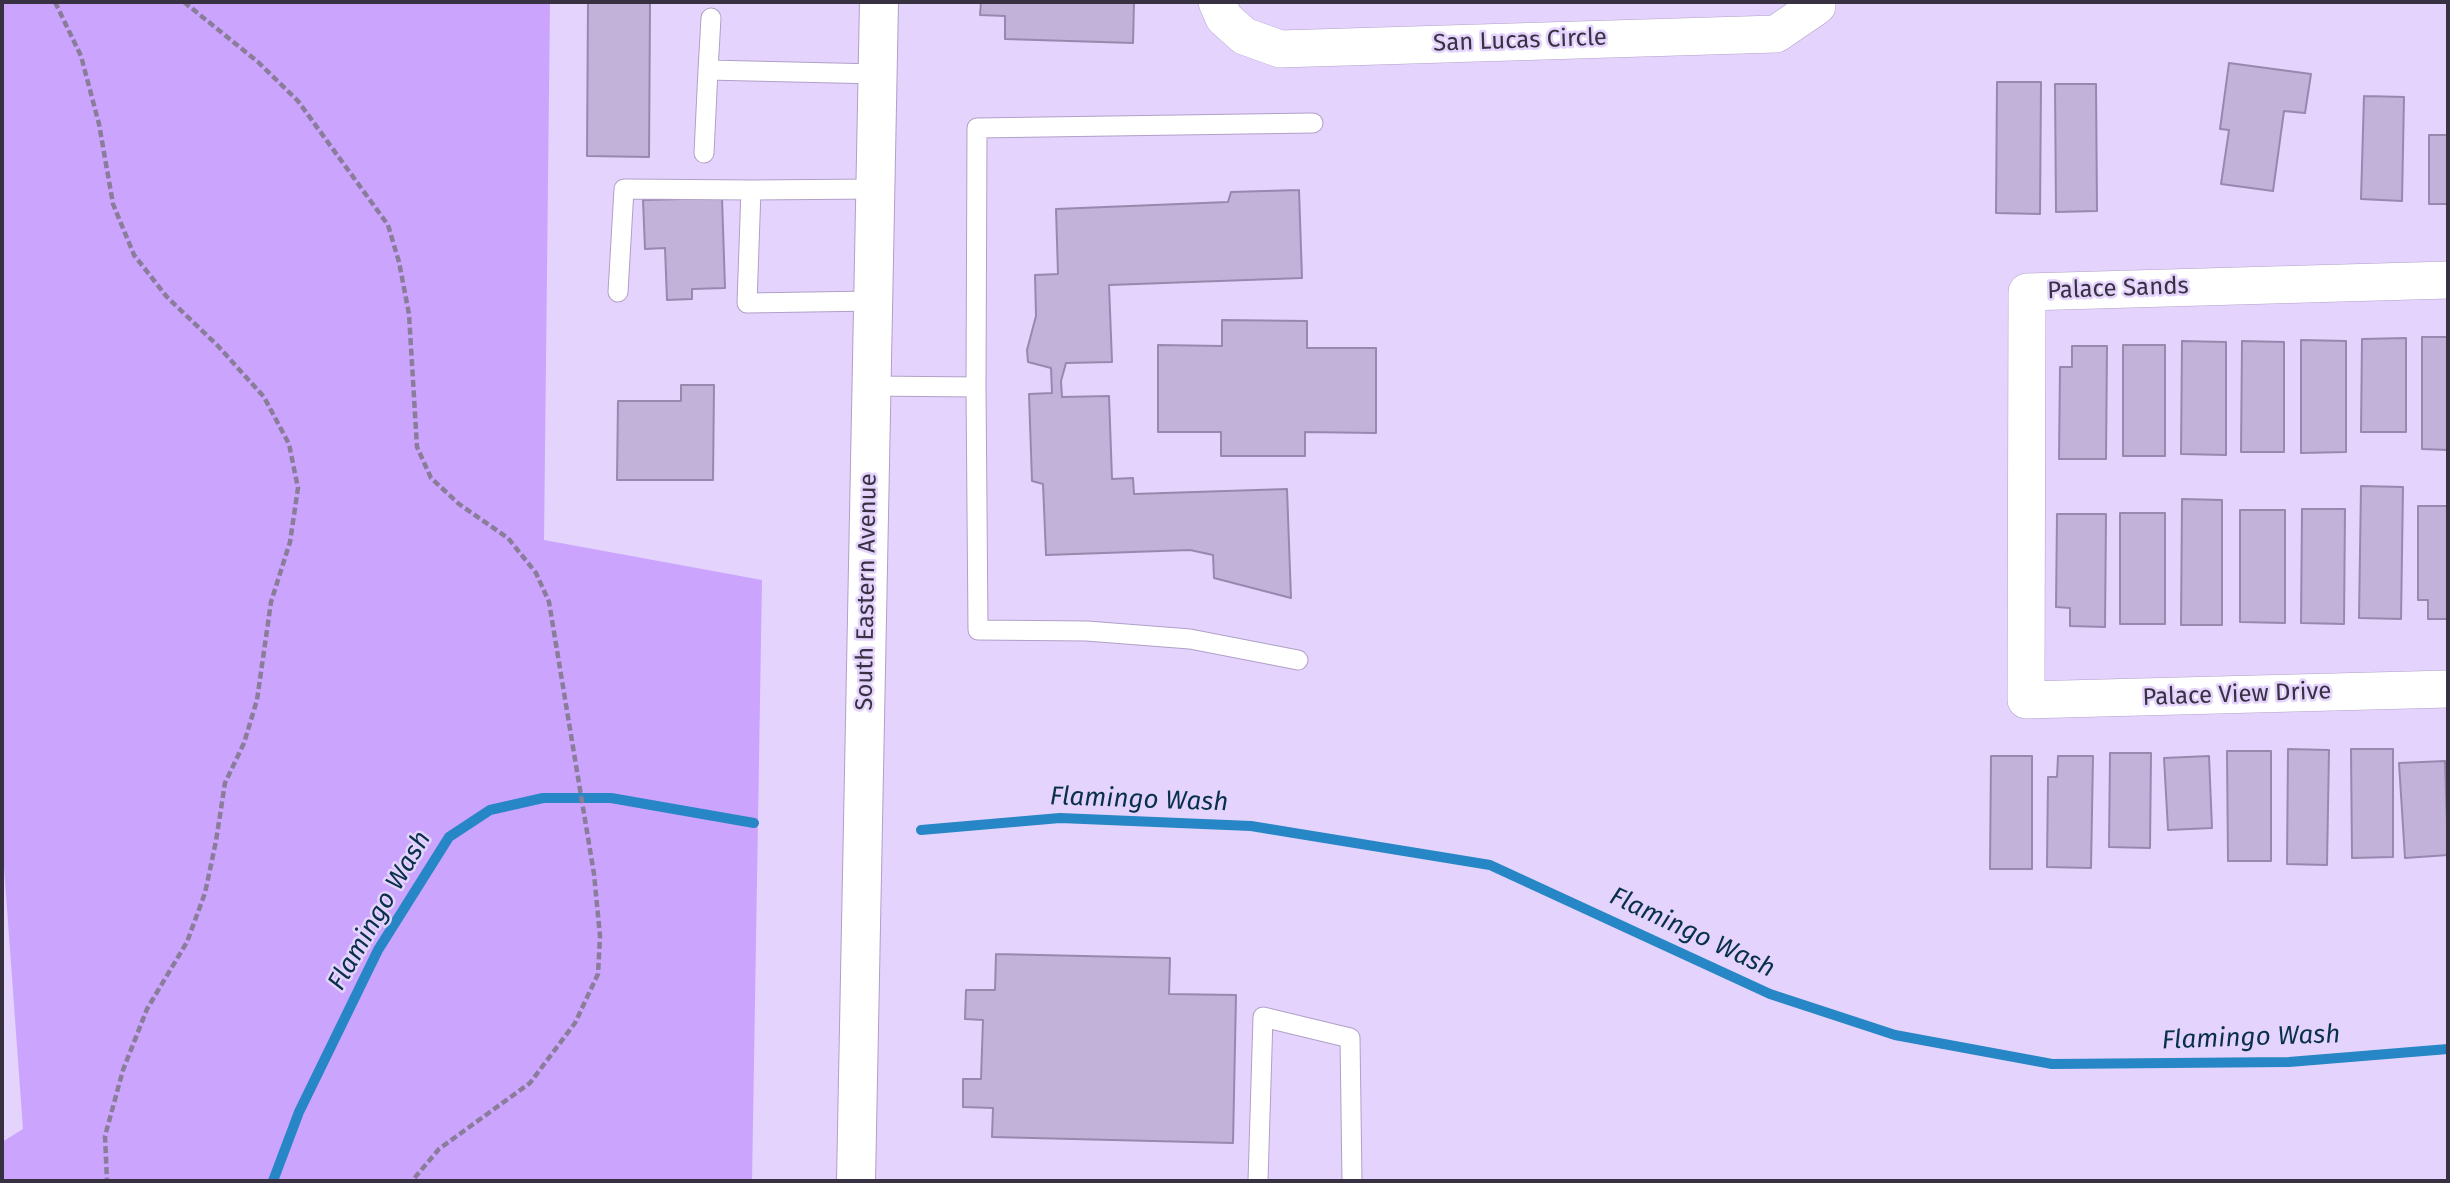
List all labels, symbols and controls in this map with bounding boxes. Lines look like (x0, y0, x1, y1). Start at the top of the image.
street label: San Lucas Circle (1433, 24, 1607, 58)
street label: Palace Sands (2047, 272, 2189, 306)
street label: South Eastern Avenue (851, 473, 883, 711)
street label: Palace View Drive (2142, 677, 2332, 713)
water label: Flamingo Wash (1049, 781, 1229, 819)
water label: Flamingo Wash (322, 826, 438, 996)
water label: Flamingo Wash (1604, 881, 1780, 985)
water label: Flamingo Wash (2161, 1019, 2341, 1057)

